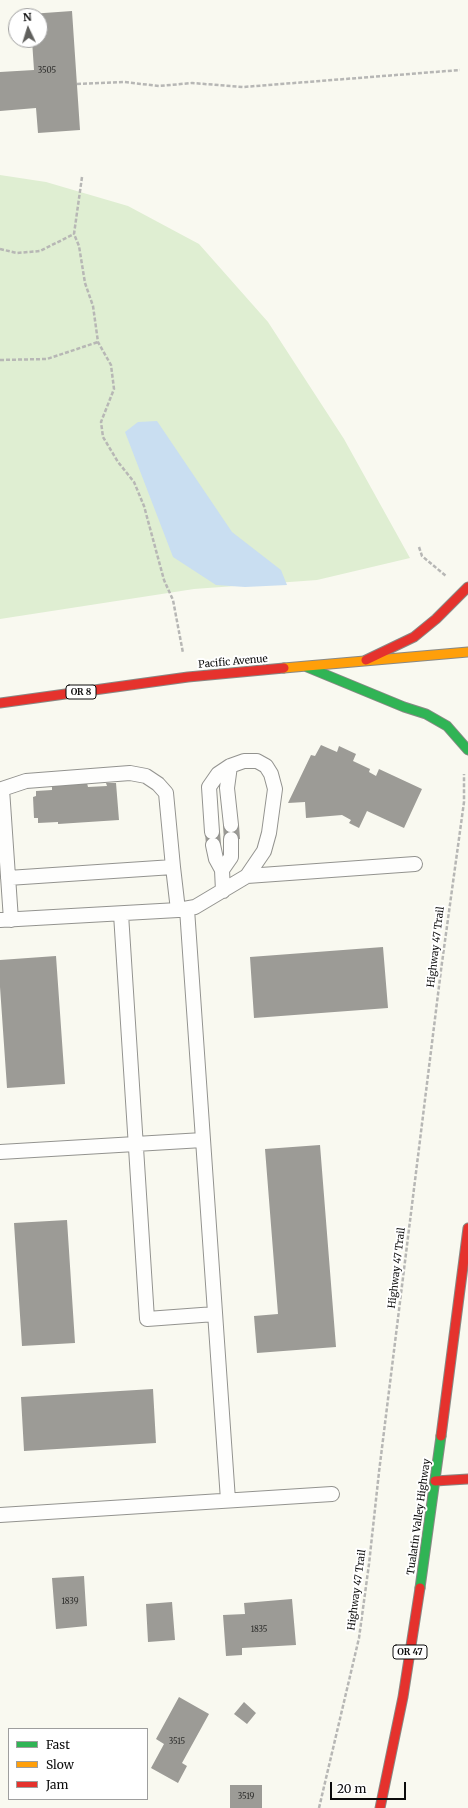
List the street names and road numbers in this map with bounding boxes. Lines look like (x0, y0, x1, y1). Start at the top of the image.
street label: Pacific Avenue (198, 653, 268, 671)
road number: OR 8 (66, 685, 96, 699)
street label: Highway 47 Trail (425, 906, 447, 988)
street label: Highway 47 Trail (386, 1227, 408, 1309)
street label: Tualatin Valley Highway (405, 1458, 433, 1576)
street label: Highway 47 Trail (345, 1549, 369, 1631)
road number: OR 47 (393, 1645, 427, 1659)

